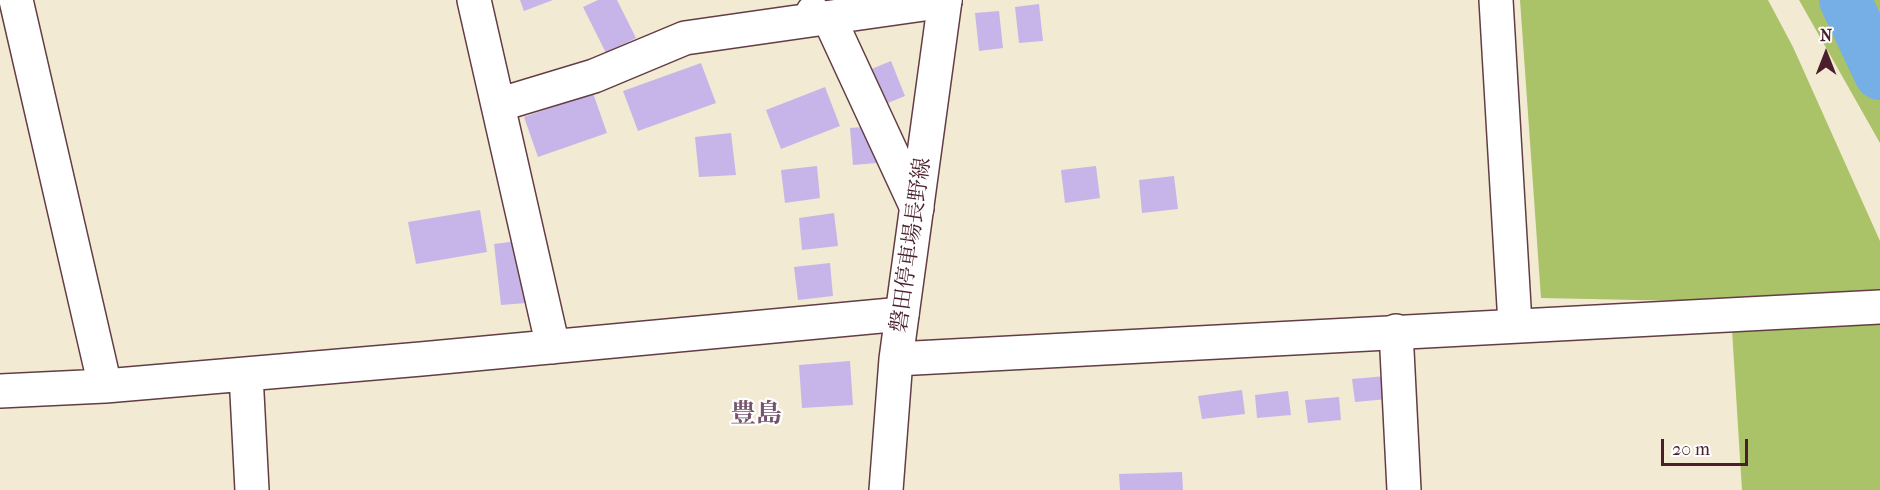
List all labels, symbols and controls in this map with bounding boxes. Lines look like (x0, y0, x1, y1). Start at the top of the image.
north arrow (1796, 24, 1856, 84)
text: N (1820, 26, 1832, 45)
street label: 磐田停車場長野線 (887, 156, 937, 334)
district label: 豊島 (730, 400, 782, 432)
scale bar (1664, 427, 1751, 465)
text: 20 m (1672, 439, 1710, 460)

